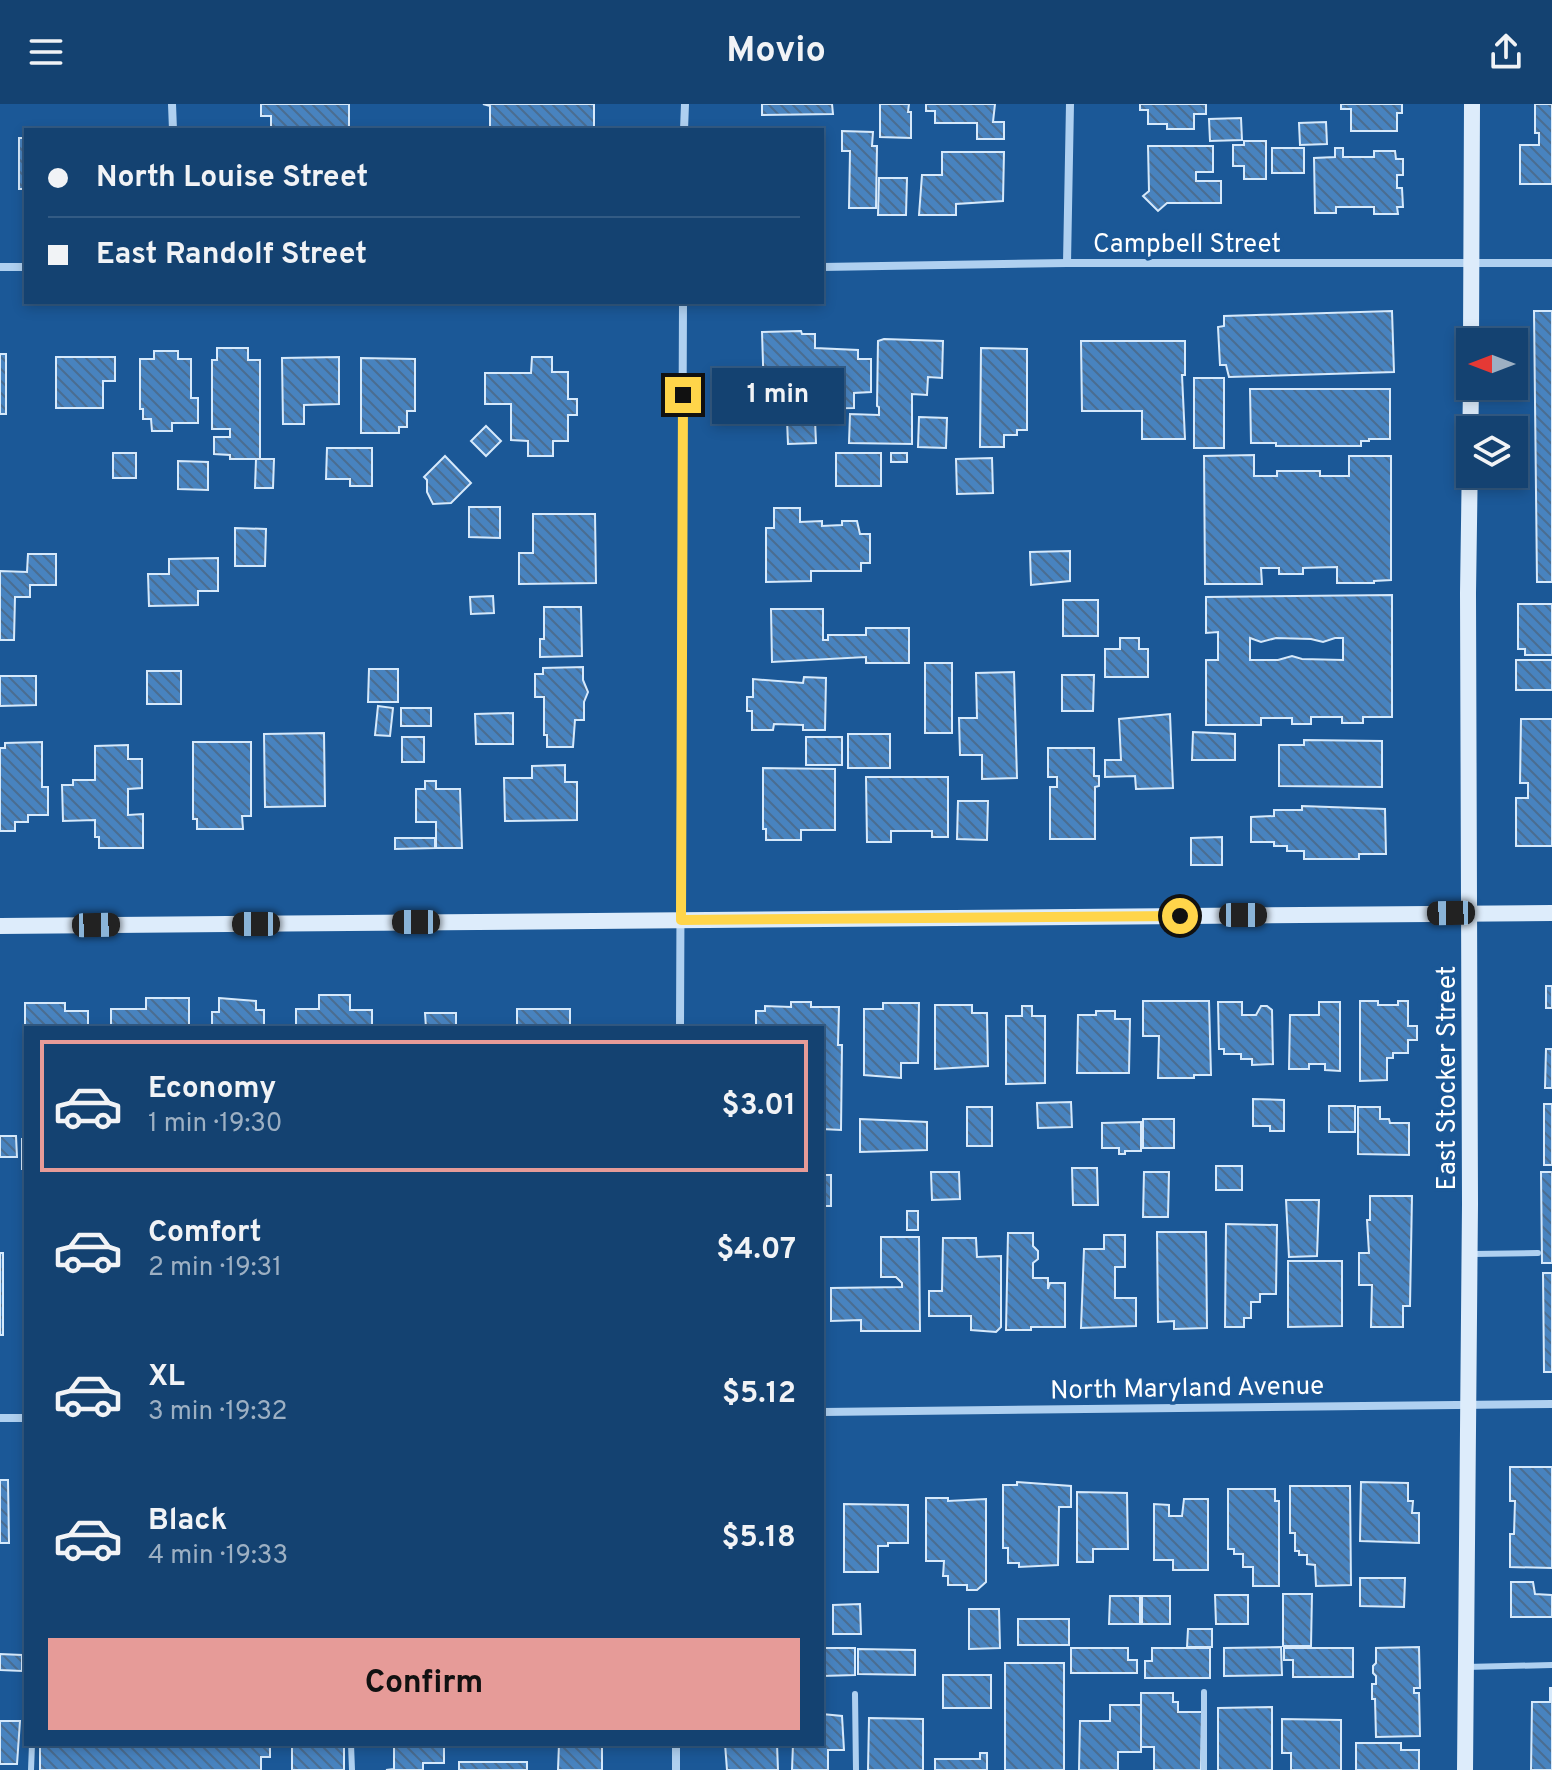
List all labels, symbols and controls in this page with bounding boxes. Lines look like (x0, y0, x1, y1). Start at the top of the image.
text: Movio (726, 29, 826, 75)
icon: menu (24, 30, 68, 74)
icon: share (1484, 30, 1528, 74)
text: North Louise Street (96, 160, 368, 197)
street label: Campbell Street (1093, 229, 1281, 262)
text: East Randolf Street (96, 237, 367, 274)
north arrow (1456, 328, 1528, 400)
map controls (1456, 328, 1528, 488)
callout: 1 min (711, 367, 843, 423)
route end (665, 377, 701, 413)
text: 1 min (747, 379, 809, 412)
button: layers (1456, 416, 1528, 488)
route start (1162, 898, 1198, 934)
car (1427, 901, 1475, 925)
car (1219, 903, 1267, 927)
car (392, 910, 440, 934)
car (232, 912, 280, 936)
car (72, 913, 120, 937)
street label: East Stocker Street (1432, 966, 1465, 1190)
icon: car (52, 1070, 124, 1142)
text: Economy (148, 1071, 276, 1108)
text: $3.01 (722, 1088, 796, 1125)
text: 1 min · 19:30 (148, 1108, 282, 1141)
icon: car (52, 1214, 124, 1286)
text: Comfort (148, 1215, 261, 1252)
text: $4.07 (716, 1232, 796, 1269)
text: 2 min · 19:31 (148, 1252, 282, 1285)
icon: car (52, 1358, 124, 1430)
text: XL (148, 1359, 185, 1396)
street label: North Maryland Avenue (1050, 1371, 1324, 1408)
text: $5.12 (722, 1376, 796, 1413)
text: 3 min · 19:32 (148, 1396, 287, 1429)
icon: car (52, 1502, 124, 1574)
text: Black (148, 1503, 227, 1540)
text: $5.18 (721, 1520, 796, 1557)
text: 4 min · 19:33 (148, 1540, 288, 1573)
button: Confirm (48, 1638, 800, 1730)

